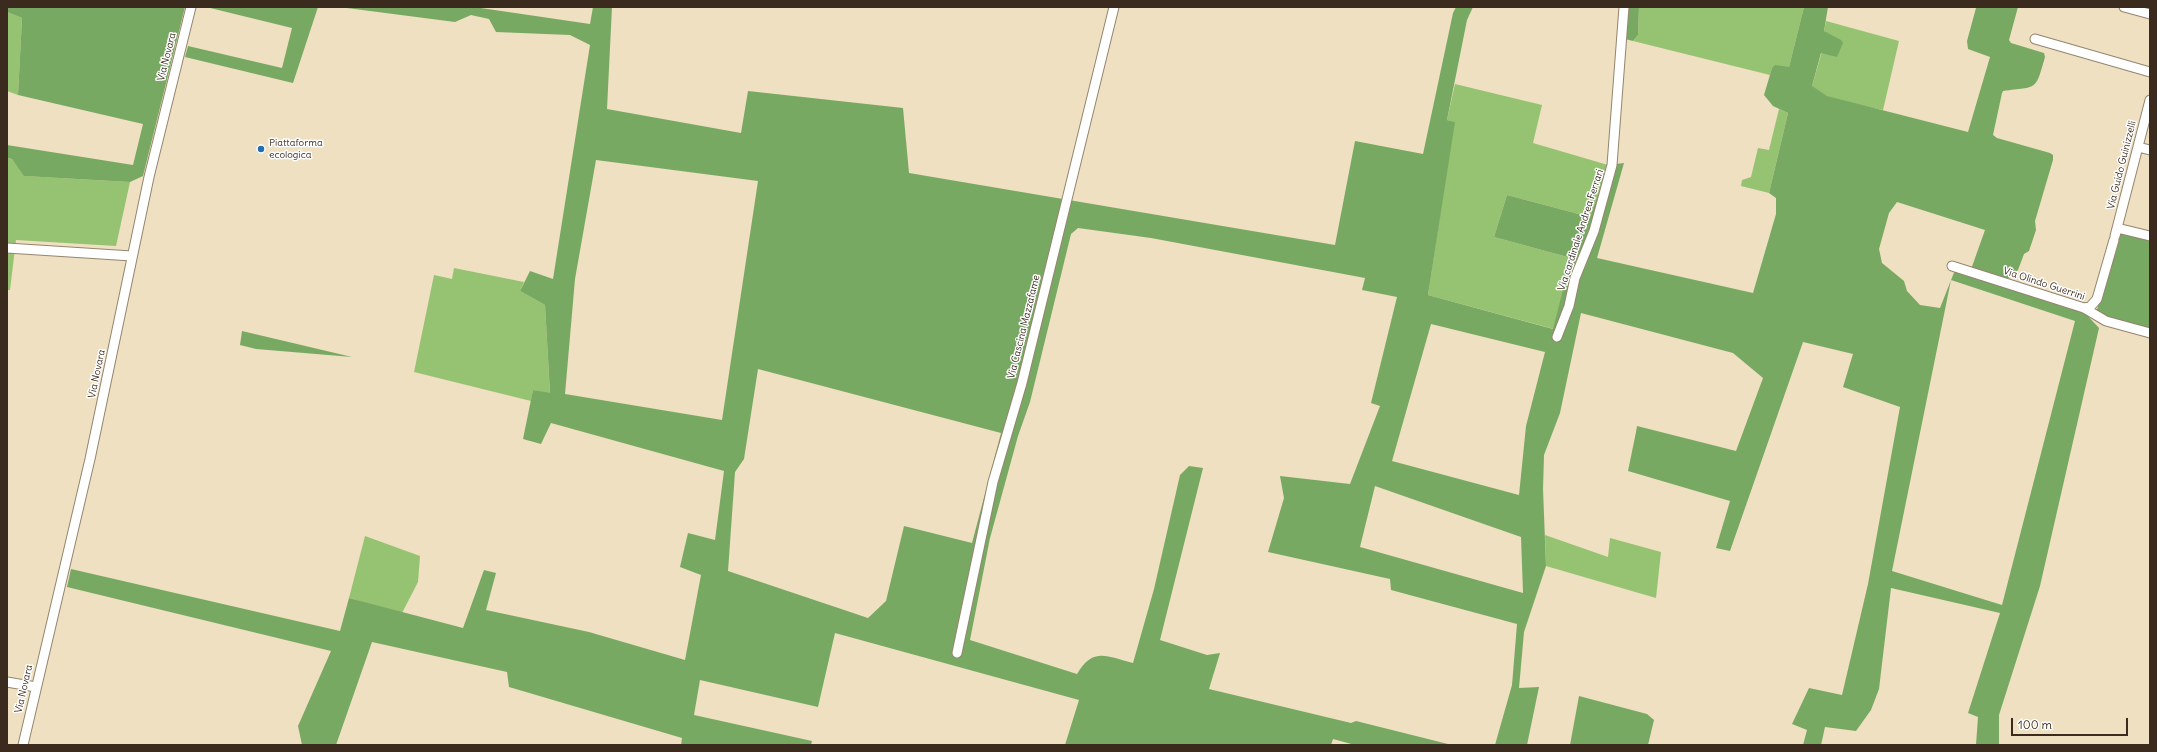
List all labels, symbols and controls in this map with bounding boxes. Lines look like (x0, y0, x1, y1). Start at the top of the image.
street label: Via Novara (155, 32, 179, 82)
street label: Via Guido Guinizzelli (2105, 120, 2139, 210)
place label: Piattaforma ecologica (269, 137, 323, 160)
marker: Piattaforma ecologica (256, 144, 266, 154)
street label: Via cardinale Andrea Ferrari (1556, 168, 1606, 292)
street label: Via Olindo Guerrini (2002, 265, 2086, 303)
street label: Via Cascina Mazzafame (1005, 274, 1043, 380)
street label: Via Novara (86, 349, 108, 399)
street label: Via Novara (13, 664, 35, 714)
scale bar (2013, 710, 2130, 736)
text: 100 m (2018, 717, 2052, 732)

